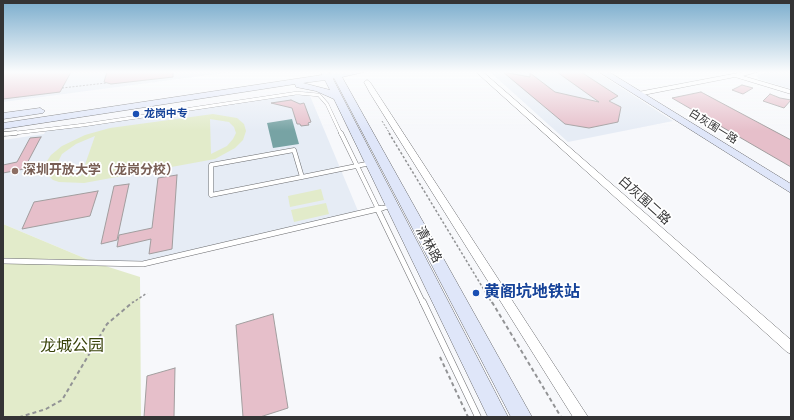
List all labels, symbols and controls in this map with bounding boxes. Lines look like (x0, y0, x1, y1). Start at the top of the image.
place label: 龙岗中专 (144, 107, 188, 121)
street label: 白灰围一路 (686, 107, 740, 147)
marker: 龙岗中专 (131, 109, 141, 119)
place label: 深圳开放大学（龙岗分校） (23, 163, 179, 179)
marker: 深圳开放大学（龙岗分校） (10, 166, 20, 176)
street label: 白灰围二路 (615, 173, 673, 229)
street label: 清林路 (412, 224, 444, 266)
place label: 黄阁坑地铁站 (484, 283, 580, 303)
marker: 黄阁坑地铁站 (471, 288, 481, 298)
park label: 龙城公园 (40, 337, 104, 357)

